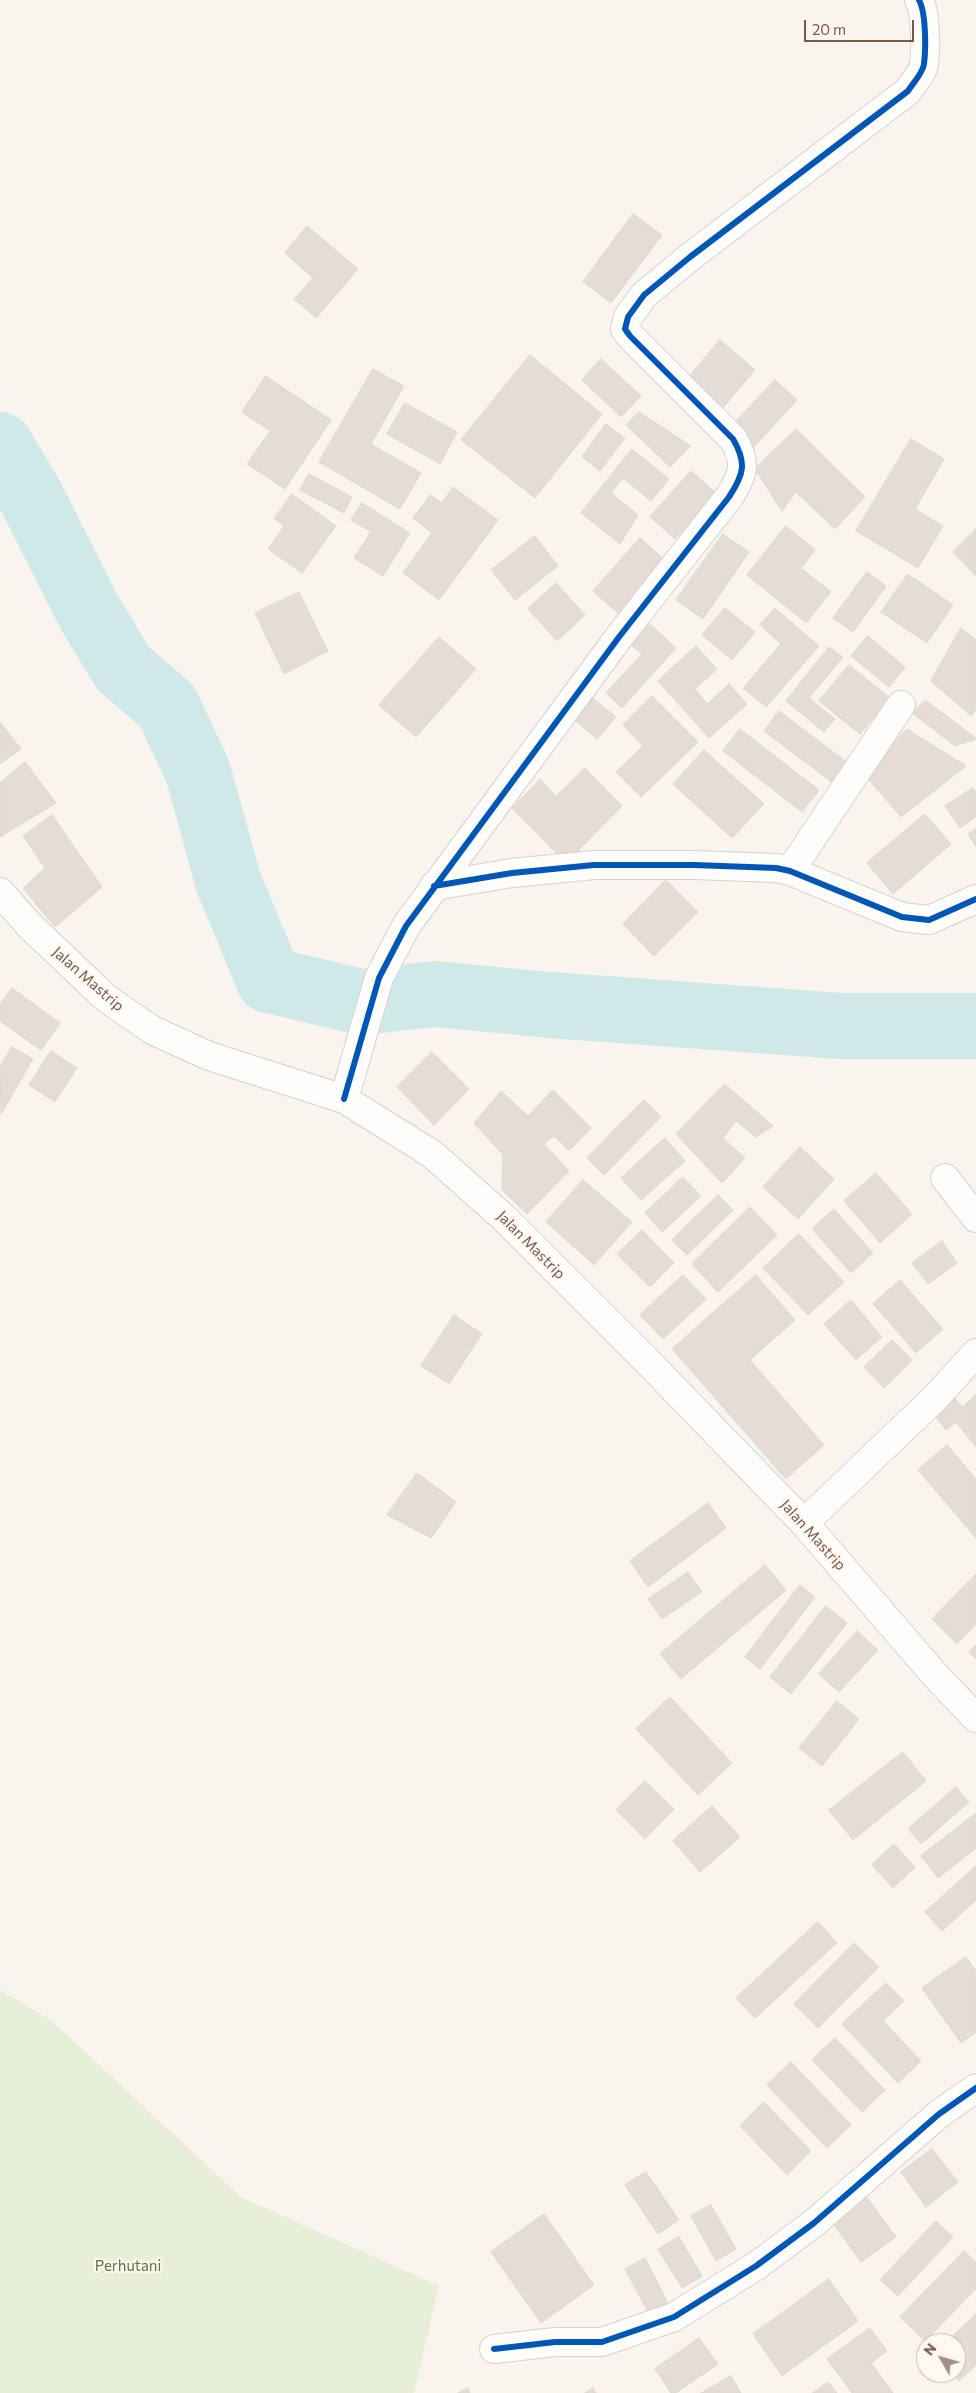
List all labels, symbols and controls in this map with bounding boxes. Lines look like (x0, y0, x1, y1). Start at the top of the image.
scale bar (806, 10, 916, 42)
text: 20 m (812, 20, 846, 38)
street label: Jalan Mastrip (48, 943, 128, 1015)
street label: Jalan Mastrip (493, 1207, 569, 1283)
street label: Jalan Mastrip (777, 1496, 849, 1574)
park label: Perhutani (95, 2257, 161, 2275)
north arrow (916, 2333, 966, 2383)
text: N (920, 2340, 940, 2358)

